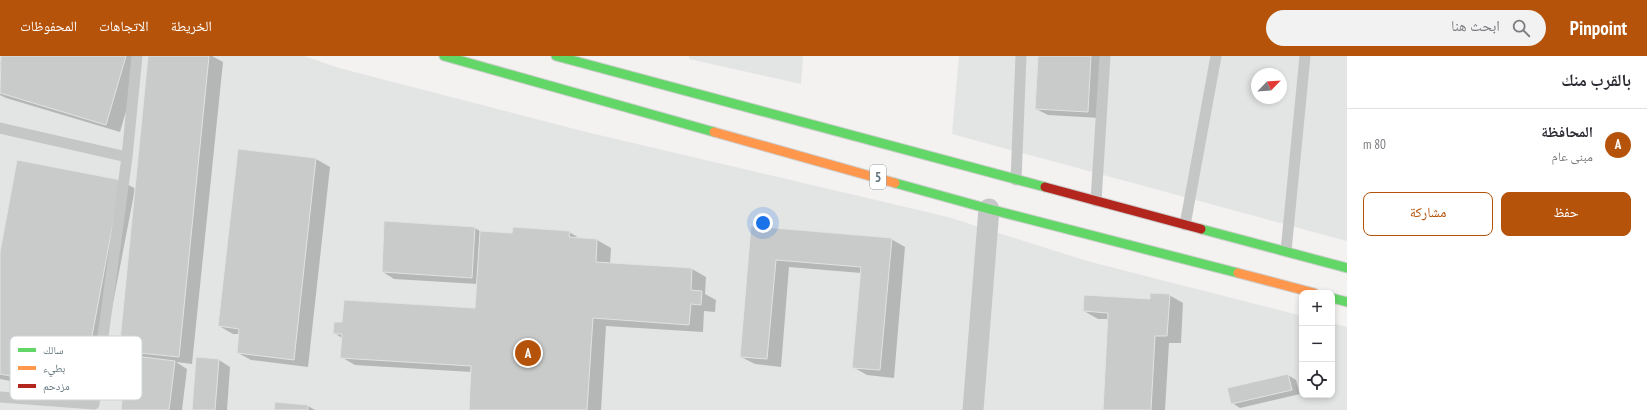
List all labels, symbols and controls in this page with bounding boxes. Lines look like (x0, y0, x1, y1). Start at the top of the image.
search box (1266, 10, 1546, 46)
text: ابحث هنا (1451, 16, 1500, 35)
text: Pinpoint (1570, 16, 1627, 40)
text: المحفوظات (20, 17, 77, 35)
text: الاتجاهات (99, 17, 149, 35)
text: الخريطة (171, 17, 212, 35)
icon: search (1510, 17, 1532, 39)
north arrow (1251, 68, 1287, 104)
text: بالقرب منك (1561, 69, 1631, 91)
text: المحافظة (1541, 122, 1593, 141)
text: 80 m (1363, 136, 1386, 153)
text: A (1615, 136, 1621, 153)
text: مبنى عام (1552, 148, 1593, 165)
road number: 5 (870, 165, 886, 189)
button: مشاركة (1363, 192, 1493, 236)
button: حفظ (1501, 192, 1631, 236)
your location (753, 213, 773, 233)
map controls (1299, 290, 1335, 398)
button: + (1299, 290, 1335, 326)
button: − (1299, 326, 1335, 362)
legend (10, 336, 142, 400)
pin: A (515, 338, 541, 368)
text: سالك (43, 343, 63, 357)
text: بطيء (43, 361, 65, 377)
button: locate (1299, 362, 1335, 398)
text: مزدحم (43, 379, 70, 394)

